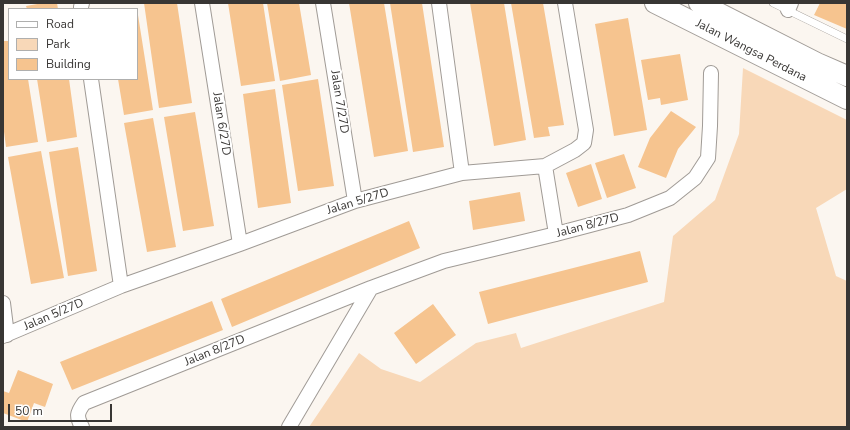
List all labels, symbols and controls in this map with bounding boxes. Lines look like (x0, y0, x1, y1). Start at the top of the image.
legend (8, 8, 138, 80)
text: Road (46, 16, 74, 32)
street label: Jalan Wangsa Perdana (693, 17, 809, 85)
text: Park (46, 36, 70, 52)
text: Building (46, 56, 91, 72)
street label: Jalan 7/27D (327, 69, 351, 135)
street label: Jalan 6/27D (209, 91, 233, 157)
street label: Jalan 5/27D (325, 186, 391, 218)
street label: Jalan 8/27D (555, 211, 621, 241)
street label: Jalan 5/27D (22, 296, 86, 334)
street label: Jalan 8/27D (183, 332, 247, 370)
scale bar (10, 396, 114, 422)
text: 50 m (15, 403, 43, 419)

